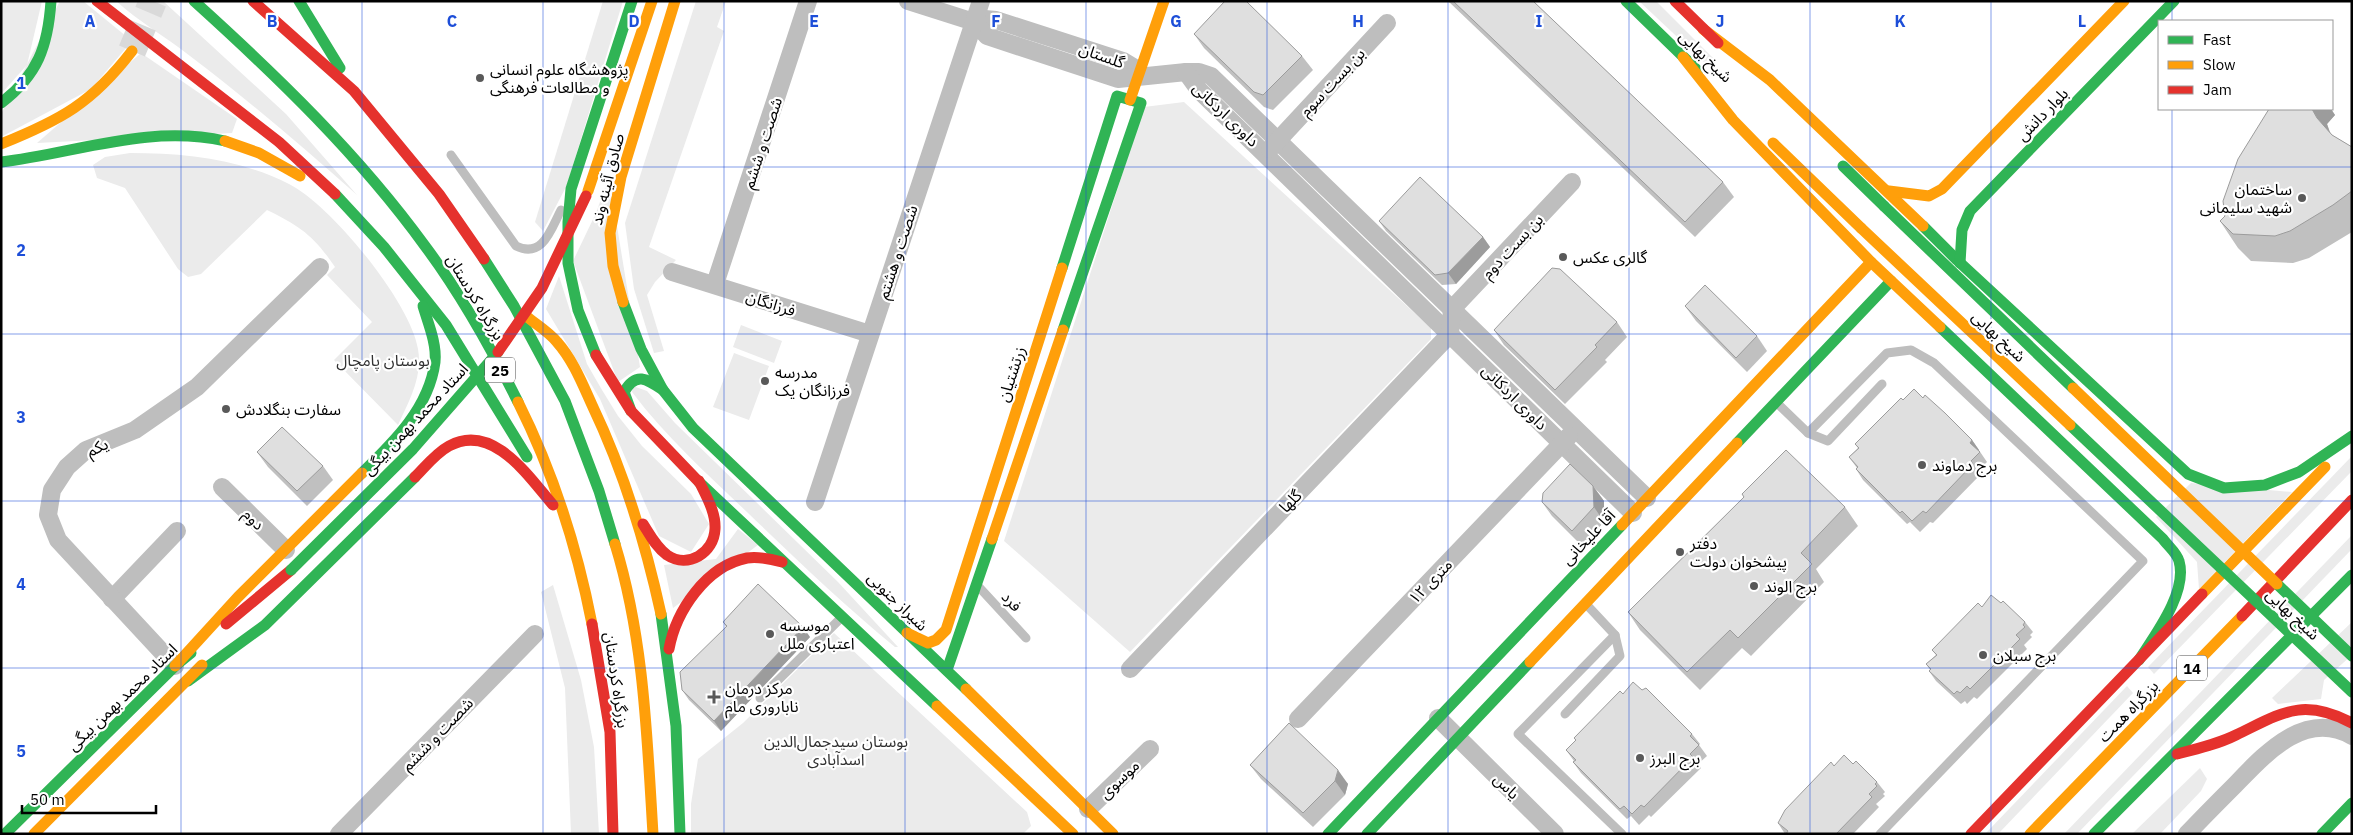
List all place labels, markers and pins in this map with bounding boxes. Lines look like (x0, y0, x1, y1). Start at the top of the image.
place label: پژوهشگاه علوم انسانی و مطالعات فرهنگی (490, 59, 628, 97)
marker: پژوهشگاه علوم انسانی و مطالعات فرهنگی (474, 72, 486, 84)
place label: ساختمان شهید سلیمانی (2200, 179, 2292, 217)
marker: ساختمان شهید سلیمانی (2296, 192, 2308, 204)
place label: گالری عکس (1573, 247, 1648, 267)
marker: گالری عکس (1557, 251, 1569, 263)
place label: مدرسه فرزانگان یک (775, 362, 850, 400)
marker: مدرسه فرزانگان یک (759, 375, 771, 387)
place label: سفارت بنگلادش (236, 399, 341, 419)
marker: سفارت بنگلادش (220, 403, 232, 415)
place label: برج دماوند (1932, 455, 1997, 478)
marker: برج دماوند (1916, 459, 1928, 471)
place label: دفتر پیشخوان دولت (1689, 533, 1787, 572)
marker: دفتر پیشخوان دولت (1674, 546, 1686, 558)
place label: برج الوند (1764, 576, 1817, 599)
marker: برج الوند (1748, 580, 1760, 592)
place label: موسسه اعتباری ملل (780, 615, 855, 653)
marker: موسسه اعتباری ملل (764, 628, 776, 640)
place label: برج سبلان (1993, 645, 2056, 668)
marker: برج سبلان (1977, 649, 1989, 661)
place label: مرکز درمان ناباروری مام (725, 678, 799, 719)
marker: مرکز درمان ناباروری مام (707, 690, 721, 704)
place label: برج البرز (1649, 748, 1700, 771)
marker: برج البرز (1634, 752, 1646, 764)

